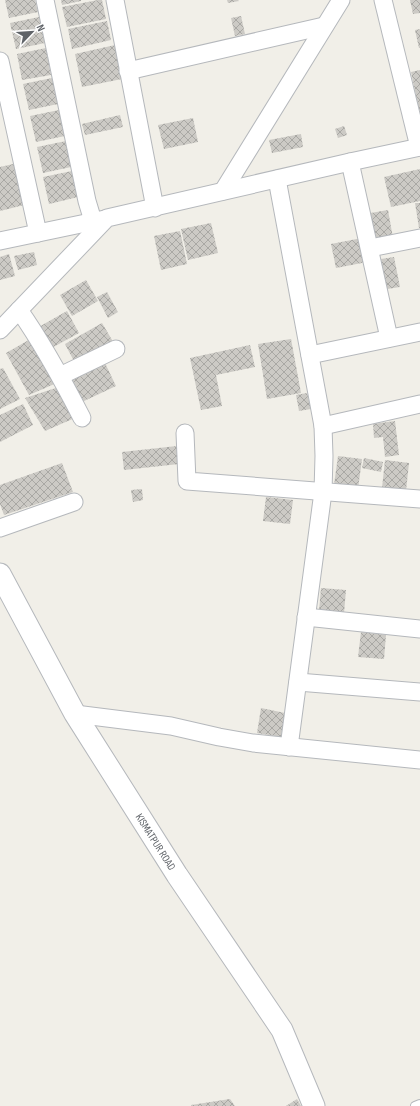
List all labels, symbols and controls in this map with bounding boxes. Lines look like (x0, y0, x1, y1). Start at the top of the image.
north arrow (12, 12, 52, 52)
text: N (33, 23, 48, 34)
street label: KISMATPUR ROAD (133, 811, 179, 872)

